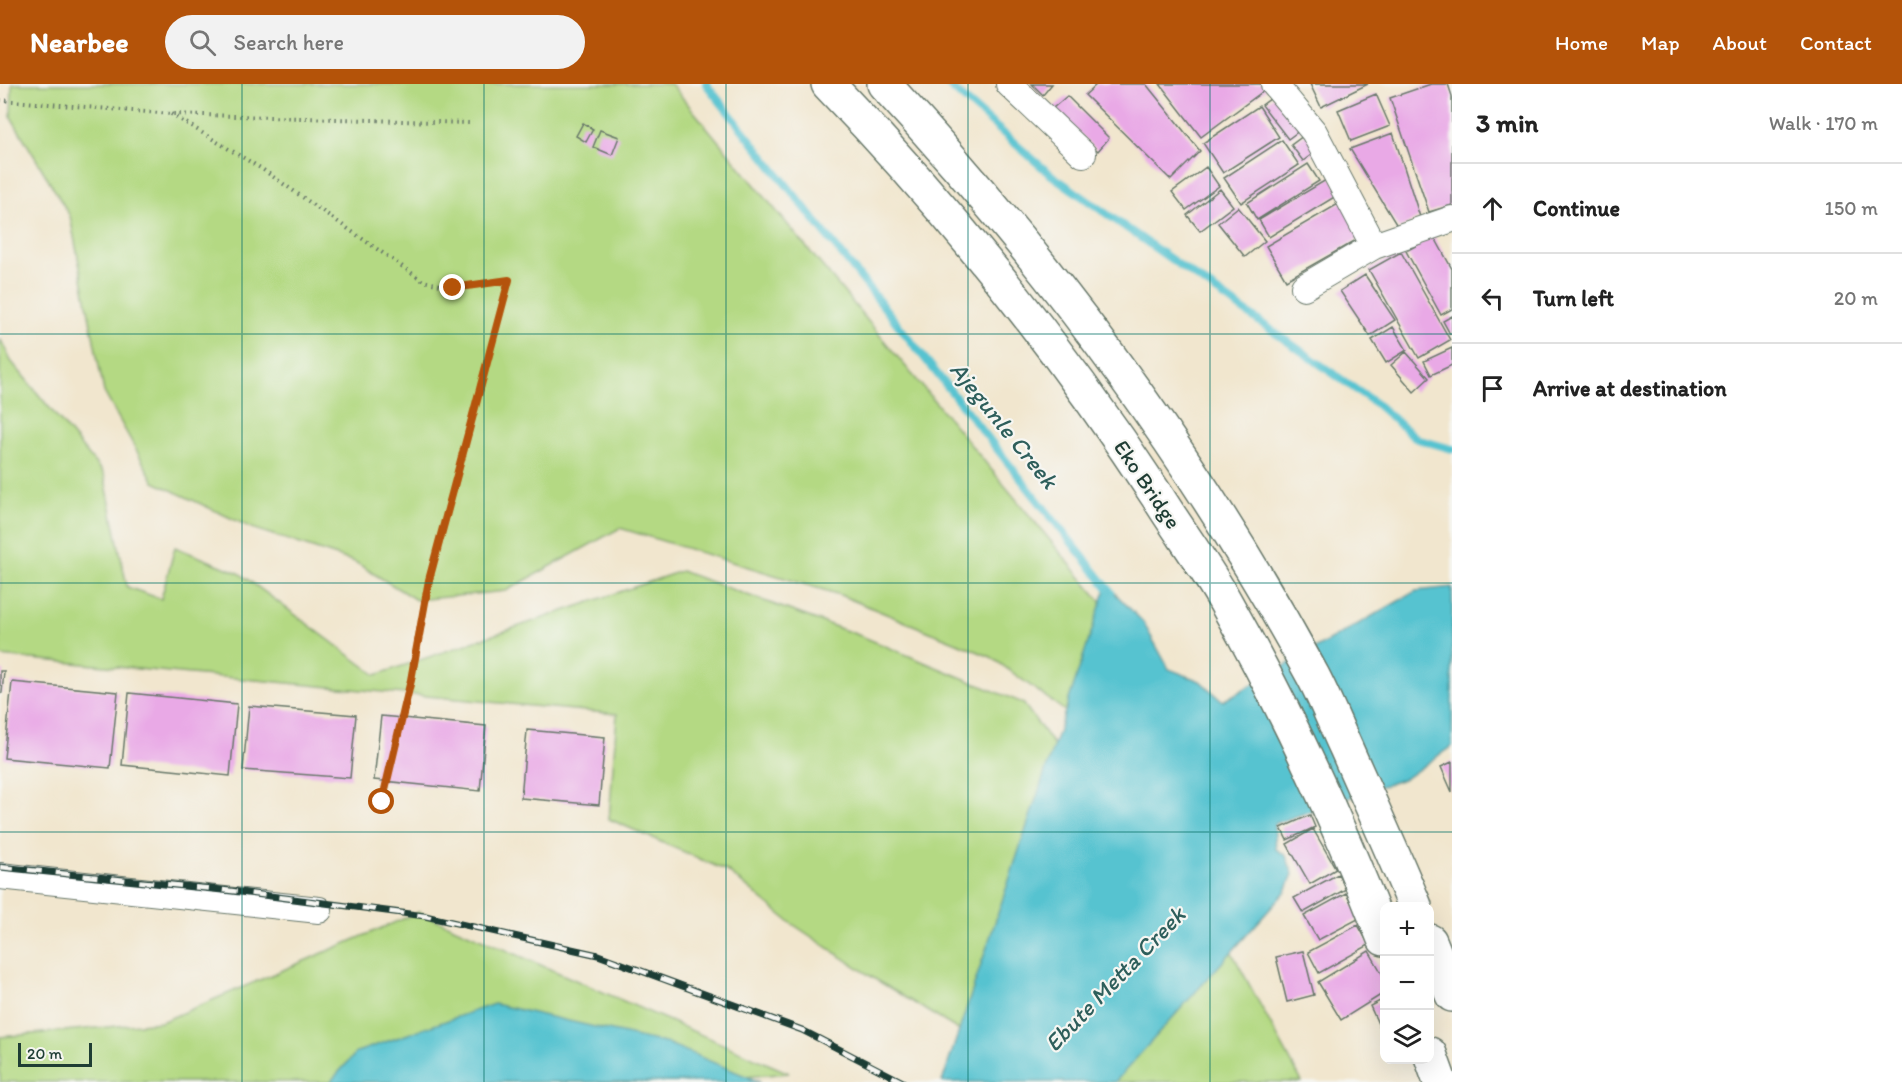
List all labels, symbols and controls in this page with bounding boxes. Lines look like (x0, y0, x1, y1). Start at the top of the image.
search box (165, 15, 585, 69)
text: Nearbee (30, 25, 129, 59)
icon: search (186, 26, 219, 59)
text: Search here (234, 29, 344, 56)
text: Home (1555, 30, 1608, 55)
text: Map (1641, 30, 1680, 55)
text: About (1713, 30, 1767, 55)
text: Contact (1800, 30, 1872, 55)
text: 3 min (1476, 107, 1538, 139)
text: Walk · 170 m (1769, 111, 1878, 135)
icon: ahead (1476, 192, 1509, 225)
text: Continue (1533, 195, 1620, 222)
text: 150 m (1825, 196, 1878, 220)
route end (439, 274, 465, 300)
icon: left (1476, 282, 1509, 315)
text: Turn left (1533, 285, 1614, 312)
text: 20 m (1834, 286, 1878, 310)
water label: Ajegunle Creek (944, 355, 1065, 495)
icon: arrive (1476, 372, 1509, 405)
text: Arrive at destination (1533, 375, 1727, 402)
street label: Eko Bridge (1108, 435, 1187, 534)
route start (368, 788, 394, 814)
water label: Ebute Metta Creek (1038, 899, 1192, 1057)
map controls (1380, 902, 1434, 1064)
button: + (1380, 902, 1434, 956)
button: − (1380, 956, 1434, 1010)
button: layers (1380, 1010, 1434, 1064)
scale bar (18, 1040, 92, 1068)
text: 20 m (27, 1044, 62, 1063)

